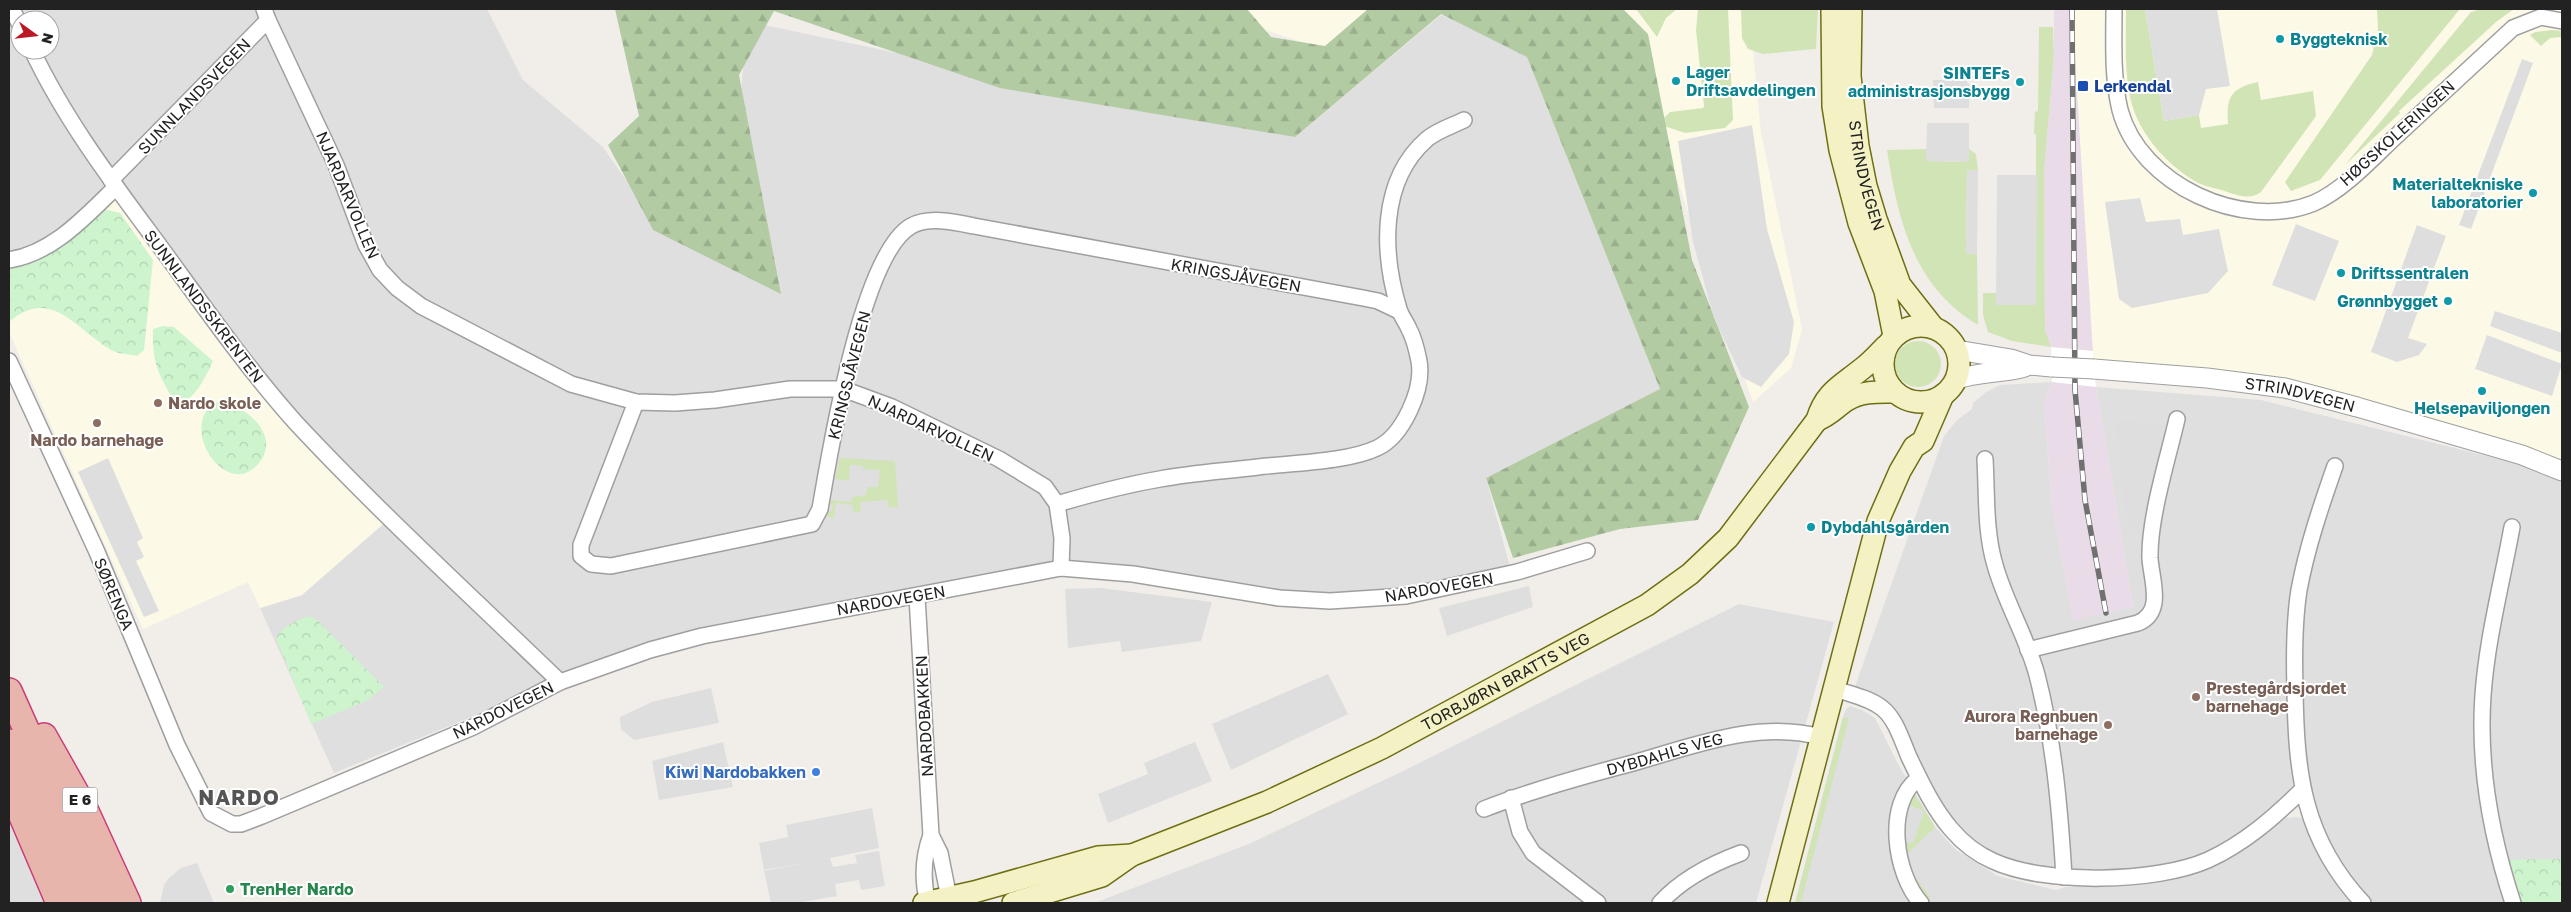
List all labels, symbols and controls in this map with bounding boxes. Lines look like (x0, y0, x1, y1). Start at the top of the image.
north arrow (10, 10, 60, 60)
place label: Byggteknisk (2290, 29, 2388, 49)
text: N (38, 31, 58, 46)
marker: Byggteknisk (2274, 33, 2286, 45)
street label: SUNNLANDSVEGEN (133, 34, 255, 158)
place label: Lager Driftsavdelingen (1686, 62, 1816, 100)
place label: SINTEFs administrasjonsbygg (1848, 63, 2010, 101)
marker: Lager Driftsavdelingen (1670, 75, 1682, 87)
marker: SINTEFs administrasjonsbygg (2014, 76, 2026, 88)
place label: Lerkendal (2094, 76, 2172, 96)
street label: HØGSKOLERINGEN (2335, 76, 2459, 190)
marker: Lerkendal (2076, 79, 2090, 93)
street label: STRINDVEGEN (1845, 119, 1889, 233)
street label: NJARDARVOLLEN (312, 128, 384, 262)
place label: Materialtekniske laboratorier (2392, 174, 2523, 212)
marker: Materialtekniske laboratorier (2527, 187, 2539, 199)
street label: SUNNLANDSSKRENTEN (140, 226, 268, 386)
street label: KRINGSJÅVEGEN (1169, 254, 1303, 296)
place label: Driftssentralen (2351, 263, 2469, 283)
marker: Driftssentralen (2335, 267, 2347, 279)
place label: Grønnbygget (2337, 291, 2438, 311)
marker: Grønnbygget (2442, 295, 2454, 307)
street label: KRINGSJÅVEGEN (823, 309, 875, 441)
street label: STRINDVEGEN (2244, 373, 2357, 416)
marker: Helsepaviljongen (2476, 385, 2488, 397)
street label: NJARDARVOLLEN (865, 390, 997, 466)
place label: Nardo skole (168, 393, 261, 413)
marker: Nardo skole (152, 397, 164, 409)
place label: Helsepaviljongen (2414, 398, 2550, 418)
marker: Nardo barnehage (91, 417, 103, 429)
place label: Nardo barnehage (30, 430, 164, 450)
place label: Dybdahlsgården (1821, 517, 1949, 537)
marker: Dybdahlsgården (1805, 521, 1817, 533)
street label: SØRENGA (90, 555, 138, 633)
street label: NARDOVEGEN (1383, 568, 1495, 606)
street label: NARDOVEGEN (835, 581, 947, 619)
street label: TORBJØRN BRATTS VEG (1418, 628, 1593, 735)
street label: NARDOBAKKEN (911, 655, 937, 777)
street label: NARDOVEGEN (449, 677, 557, 743)
place label: Prestegårdsjordet barnehage (2206, 678, 2346, 716)
marker: Prestegårdsjordet barnehage (2190, 691, 2202, 703)
place label: Aurora Regnbuen barnehage (1964, 706, 2098, 744)
marker: Aurora Regnbuen barnehage (2102, 719, 2114, 731)
street label: DYBDAHLS VEG (1604, 728, 1725, 780)
place label: Kiwi Nardobakken (665, 762, 806, 782)
marker: Kiwi Nardobakken (810, 766, 822, 778)
district label: NARDO (198, 784, 280, 810)
road number: E 6 (62, 788, 98, 812)
place label: TrenHer Nardo (240, 879, 354, 899)
marker: TrenHer Nardo (224, 883, 236, 895)

